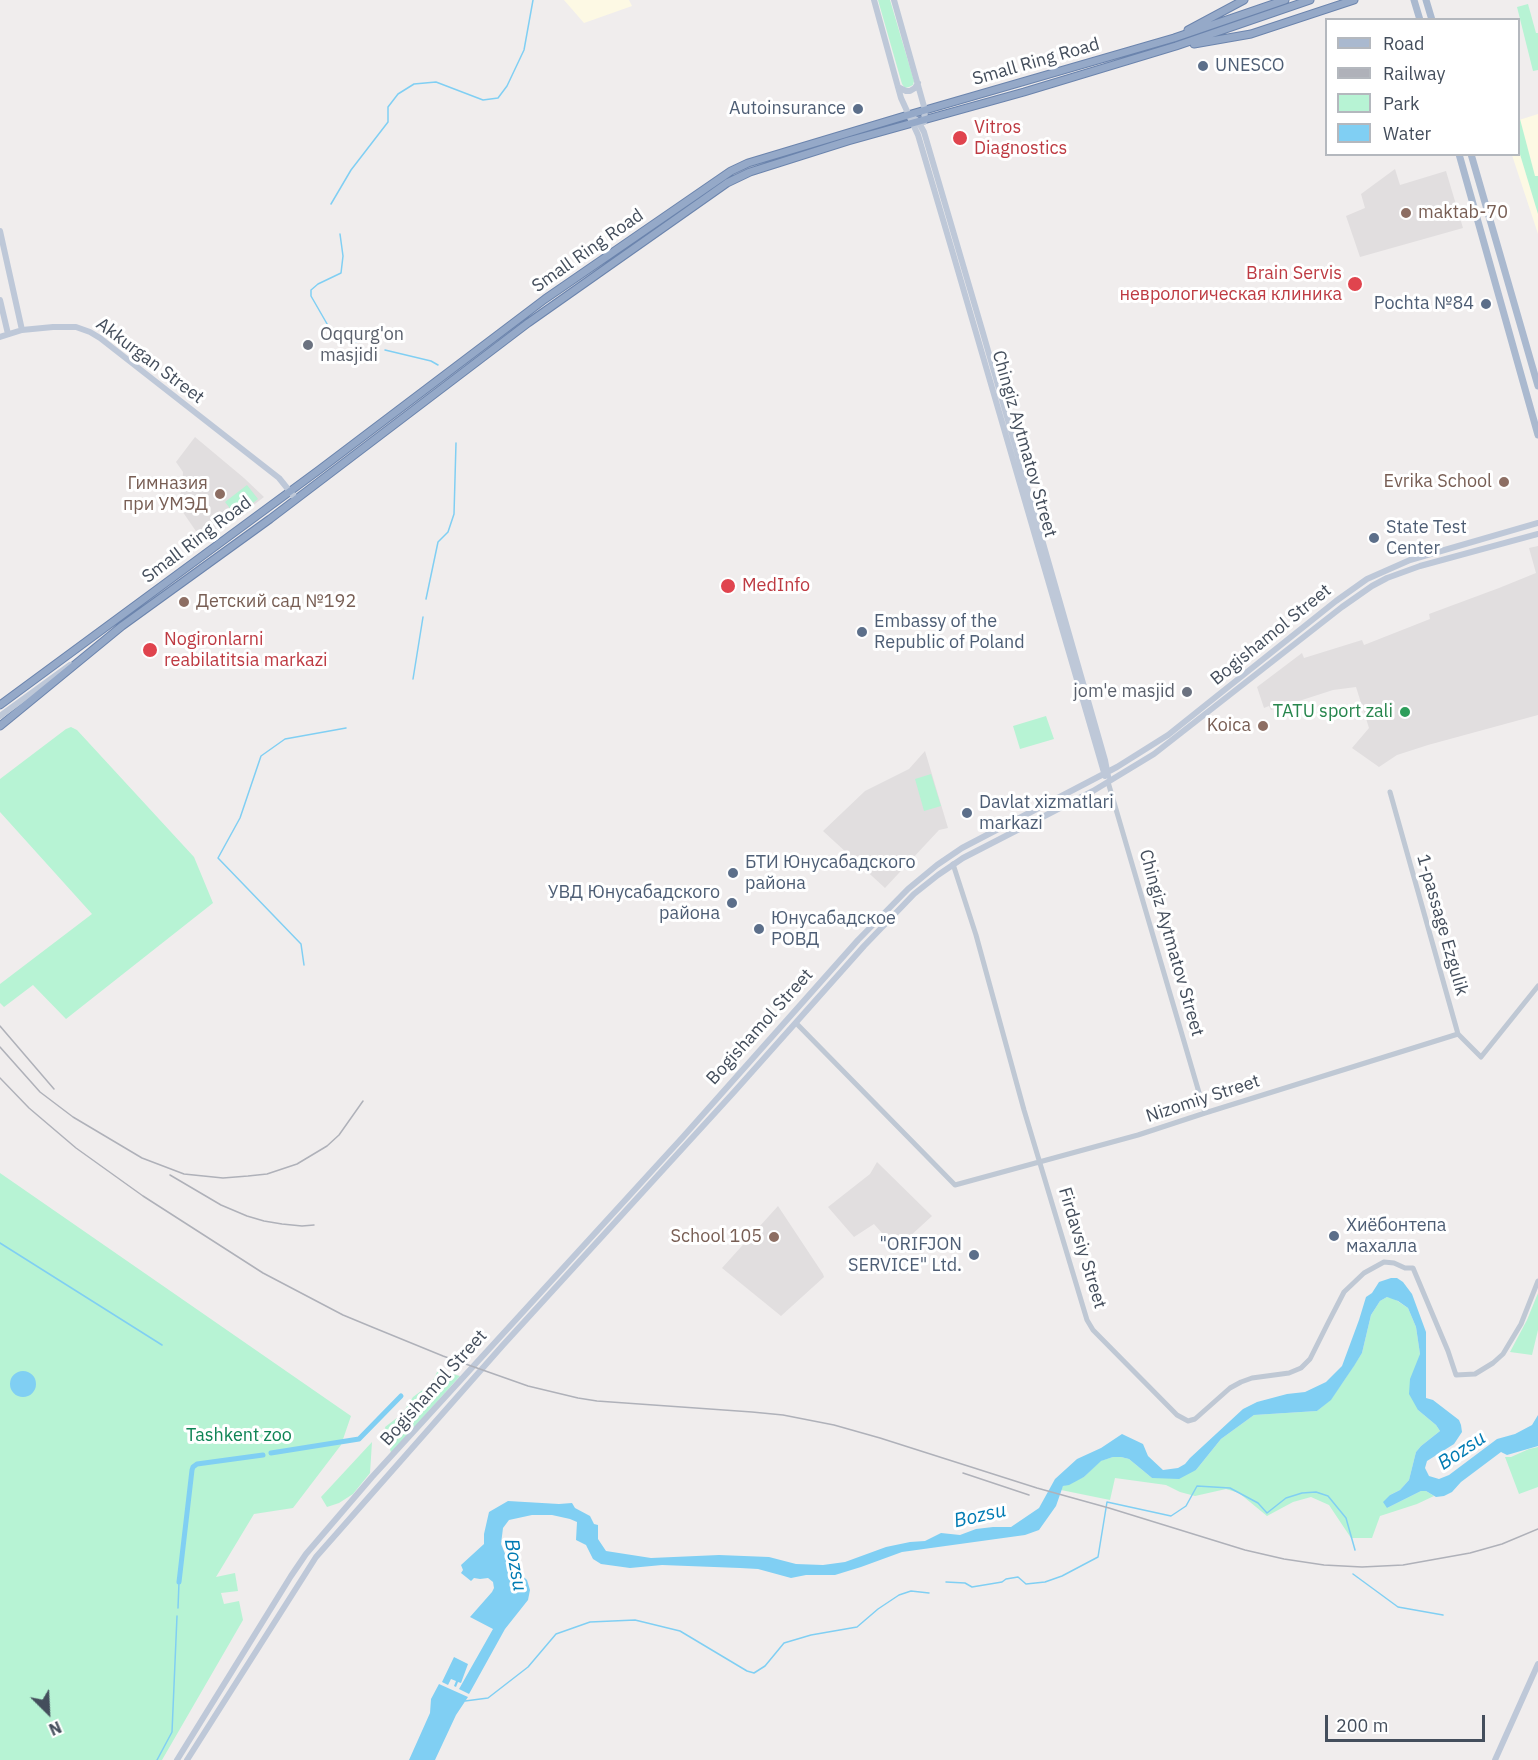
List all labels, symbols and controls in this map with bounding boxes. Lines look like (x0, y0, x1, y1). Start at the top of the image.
legend (1325, 18, 1520, 156)
text: Road (1383, 32, 1424, 55)
street label: Small Ring Road (970, 34, 1102, 90)
place label: UNESCO (1215, 55, 1285, 77)
marker: UNESCO (1196, 59, 1210, 73)
text: Railway (1383, 62, 1445, 85)
text: Park (1383, 92, 1419, 115)
place label: Autoinsurance (729, 98, 846, 120)
marker: Autoinsurance (851, 102, 865, 116)
place label: Vitros Diagnostics (974, 117, 1067, 160)
text: Water (1383, 122, 1431, 145)
marker: Vitros Diagnostics (951, 129, 969, 147)
place label: maktab-70 (1418, 202, 1508, 224)
street label: Small Ring Road (528, 205, 648, 297)
marker: maktab-70 (1399, 206, 1413, 220)
place label: Brain Servis неврологическая клиника (1119, 263, 1342, 306)
marker: Brain Servis неврологическая клиника (1346, 275, 1364, 293)
place label: Pochta №84 (1374, 293, 1474, 315)
marker: Pochta №84 (1479, 297, 1493, 311)
street label: Akkurgan Street (92, 313, 208, 409)
place label: Oqqurg'on masjidi (320, 324, 404, 366)
marker: Oqqurg'on masjidi (301, 338, 315, 352)
street label: Chingiz Aytmatov Street (987, 348, 1061, 540)
place label: Evrika School (1383, 471, 1492, 493)
place label: Гимназия при УМЭД (123, 473, 208, 516)
marker: Evrika School (1497, 475, 1511, 489)
marker: Гимназия при УМЭД (213, 487, 227, 501)
street label: Small Ring Road (138, 492, 256, 588)
place label: State Test Center (1386, 517, 1467, 560)
marker: State Test Center (1367, 531, 1381, 545)
place label: MedInfo (742, 575, 810, 597)
marker: MedInfo (719, 577, 737, 595)
street label: Bogishamol Street (1206, 580, 1336, 690)
place label: Детский сад №192 (196, 591, 356, 613)
marker: Детский сад №192 (177, 595, 191, 609)
place label: Embassy of the Republic of Poland (874, 611, 1025, 654)
marker: Embassy of the Republic of Poland (855, 625, 869, 639)
place label: Nogironlarni reabilatitsia markazi (164, 629, 328, 672)
marker: Nogironlarni reabilatitsia markazi (141, 641, 159, 659)
place label: jom'e masjid (1073, 681, 1175, 703)
marker: jom'e masjid (1180, 685, 1194, 699)
place label: TATU sport zali (1273, 701, 1393, 723)
marker: TATU sport zali (1398, 705, 1412, 719)
place label: Koica (1207, 715, 1251, 737)
marker: Koica (1256, 719, 1270, 733)
place label: Davlat xizmatlari markazi (979, 792, 1114, 834)
marker: Davlat xizmatlari markazi (960, 806, 974, 820)
street label: Chingiz Aytmatov Street (1134, 847, 1208, 1039)
place label: БТИ Юнусабадского района (745, 852, 916, 894)
street label: 1-passage Ezgulik (1411, 852, 1473, 998)
marker: БТИ Юнусабадского района (726, 866, 740, 880)
place label: УВД Юнусабадского района (548, 882, 720, 924)
marker: УВД Юнусабадского района (725, 896, 739, 910)
place label: Юнусабадское РОВД (771, 908, 896, 950)
marker: Юнусабадское РОВД (752, 922, 766, 936)
street label: Bogishamol Street (702, 965, 818, 1089)
street label: Nizomiy Street (1143, 1070, 1263, 1128)
street label: Firdavsiy Street (1053, 1185, 1111, 1311)
place label: Хиёбонтепа махалла (1346, 1215, 1446, 1258)
place label: School 105 (671, 1226, 762, 1248)
marker: Хиёбонтепа махалла (1327, 1229, 1341, 1243)
marker: School 105 (767, 1230, 781, 1244)
place label: "ORIFJON SERVICE" Ltd. (848, 1234, 962, 1276)
marker: "ORIFJON SERVICE" Ltd. (967, 1248, 981, 1262)
street label: Bogishamol Street (376, 1326, 492, 1450)
park label: Tashkent zoo (186, 1425, 292, 1447)
water label: Bozsu (1433, 1426, 1491, 1476)
water label: Bozsu (952, 1498, 1008, 1534)
water label: Bozsu (499, 1537, 531, 1593)
north arrow (18, 1682, 78, 1742)
scale bar (1328, 1703, 1488, 1741)
text: 200 m (1336, 1714, 1388, 1737)
text: N (46, 1717, 65, 1740)

